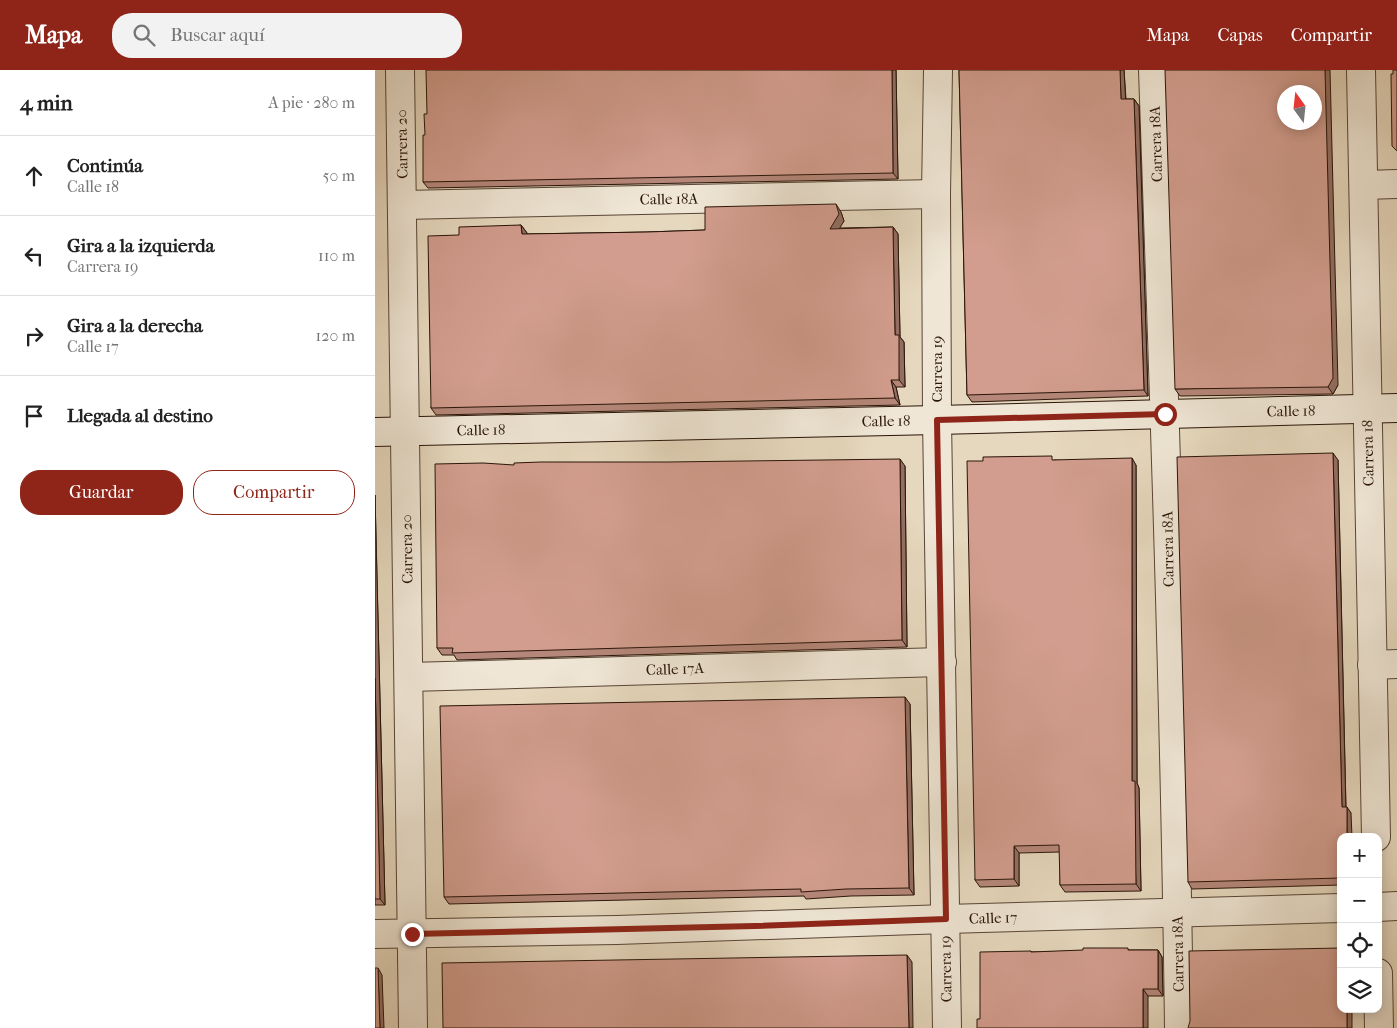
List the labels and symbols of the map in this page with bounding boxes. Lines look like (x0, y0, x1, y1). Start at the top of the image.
north arrow (1277, 85, 1322, 130)
street label: Carrera 18A (1146, 105, 1166, 182)
street label: Carrera 20 (392, 109, 412, 179)
street label: Calle 18A (640, 189, 699, 209)
street label: Carrera 19 (928, 335, 946, 402)
street label: Calle 18 (1266, 402, 1316, 420)
route start (1154, 403, 1177, 426)
street label: Calle 18 (861, 412, 911, 430)
street label: Carrera 18 (1358, 420, 1378, 486)
street label: Calle 18 (456, 421, 506, 439)
street label: Carrera 18A (1158, 510, 1178, 587)
street label: Carrera 20 (397, 514, 417, 584)
street label: Calle 17A (646, 659, 705, 679)
street label: Calle 17 (968, 908, 1018, 928)
street label: Carrera 18A (1168, 915, 1188, 992)
route end (401, 923, 424, 946)
street label: Carrera 19 (936, 935, 956, 1003)

